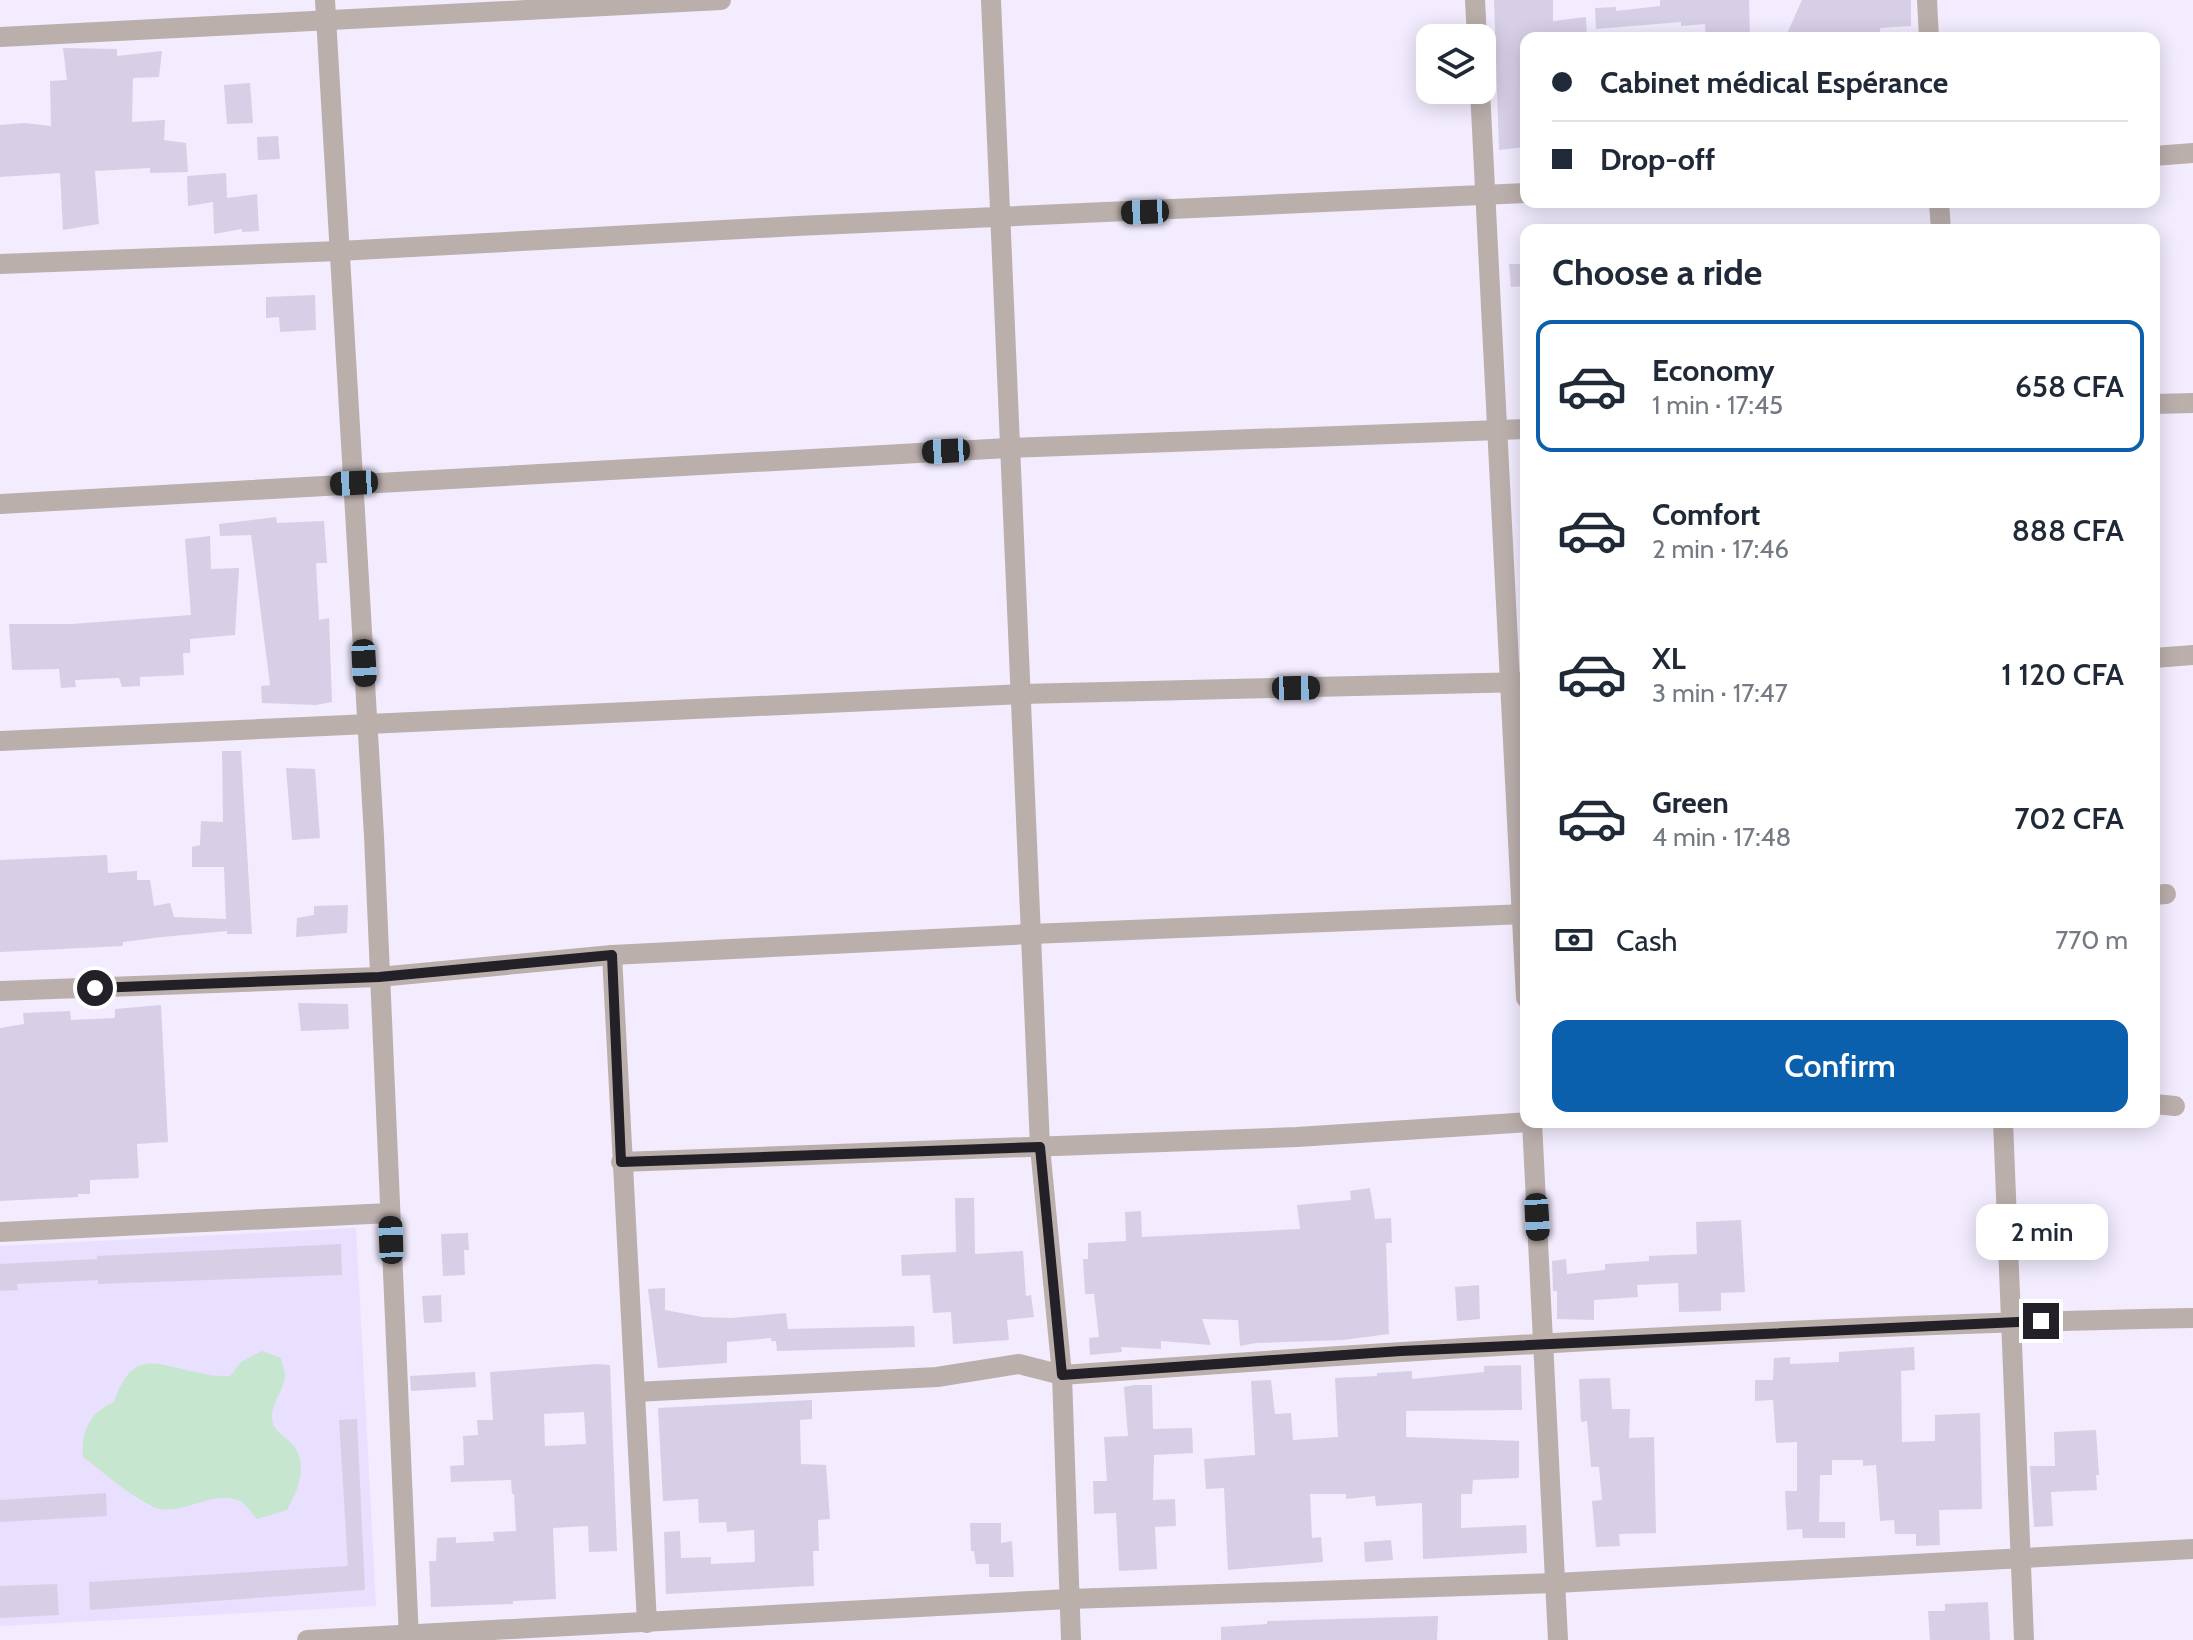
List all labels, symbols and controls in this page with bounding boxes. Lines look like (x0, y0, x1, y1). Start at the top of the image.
map controls (1416, 24, 1496, 104)
button: layers (1416, 24, 1496, 104)
text: Cabinet médical Espérance (1600, 64, 1948, 101)
text: Drop-off (1600, 141, 1715, 178)
car (1121, 199, 1169, 225)
text: Choose a ride (1552, 250, 1762, 294)
icon: car (1556, 350, 1628, 422)
text: Economy (1652, 352, 1775, 389)
text: 658 CFA (2015, 368, 2124, 405)
text: 1 min · 17:45 (1652, 389, 1783, 421)
car (921, 438, 971, 464)
car (329, 470, 379, 496)
icon: car (1556, 494, 1628, 566)
text: Comfort (1652, 496, 1760, 533)
text: 888 CFA (2012, 512, 2124, 549)
text: 2 min · 17:46 (1652, 533, 1789, 565)
car (351, 638, 377, 688)
icon: car (1556, 638, 1628, 710)
text: XL (1652, 640, 1686, 677)
text: 1 120 CFA (2001, 656, 2124, 693)
car (1272, 676, 1320, 700)
text: 3 min · 17:47 (1652, 677, 1788, 709)
icon: car (1556, 782, 1628, 854)
text: Green (1652, 784, 1729, 821)
text: 702 CFA (2014, 800, 2124, 837)
text: 4 min · 17:48 (1652, 821, 1791, 853)
icon: cash (1552, 918, 1596, 962)
text: Cash (1616, 922, 1678, 959)
text: 770 m (2055, 924, 2128, 956)
route start (77, 970, 113, 1006)
button: Confirm (1552, 1020, 2128, 1112)
car (1524, 1192, 1550, 1242)
callout: 2 min (1975, 1205, 2107, 1261)
car (378, 1216, 404, 1264)
text: 2 min (2011, 1216, 2073, 1248)
route end (2023, 1303, 2059, 1339)

